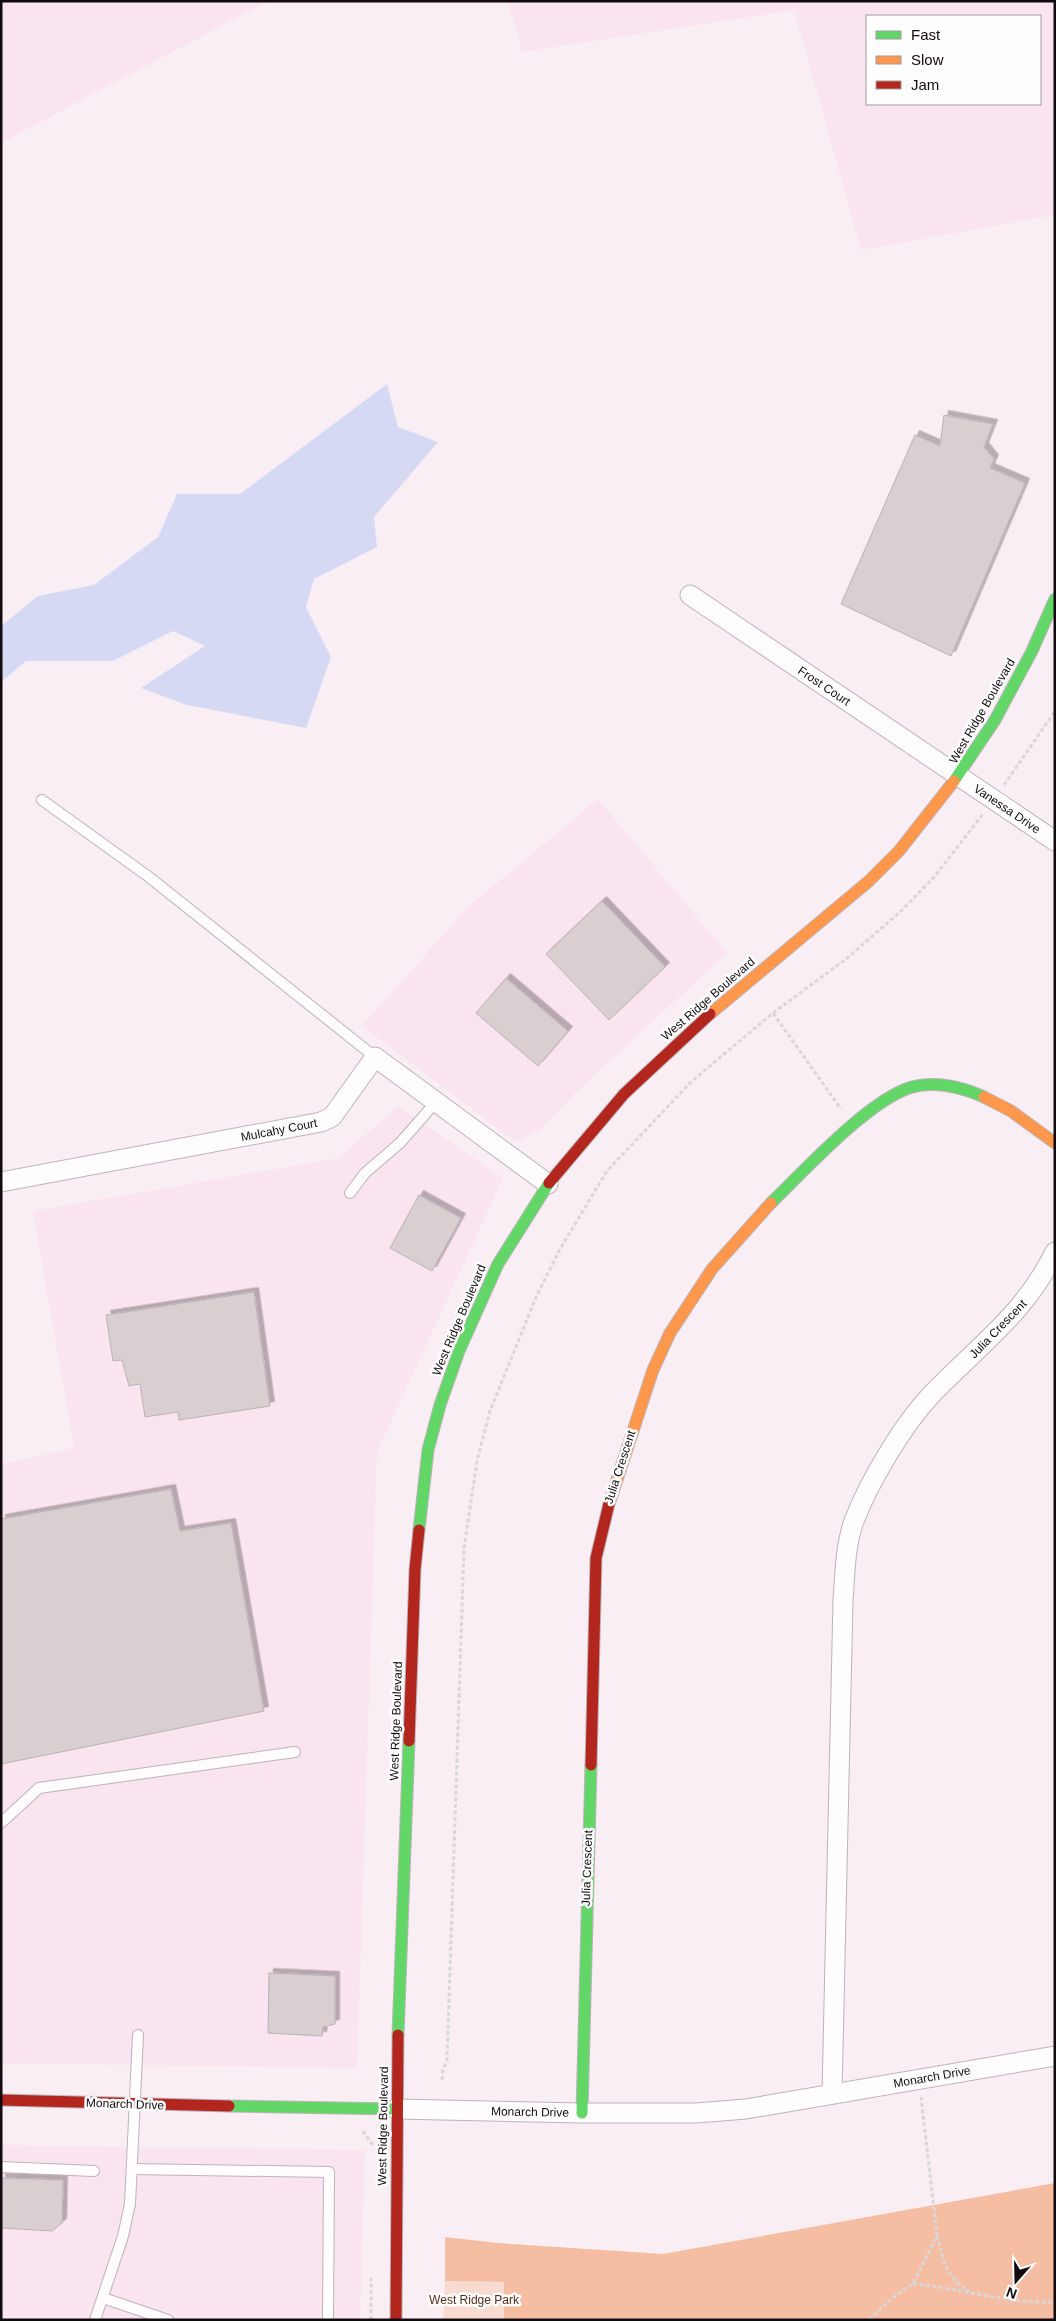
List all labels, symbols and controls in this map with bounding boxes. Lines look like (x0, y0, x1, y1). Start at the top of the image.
legend (866, 15, 1041, 105)
text: Fast (911, 26, 941, 43)
text: Slow (911, 51, 944, 68)
text: Jam (911, 76, 939, 93)
street label: West Ridge Boulevard (946, 656, 1018, 766)
street label: Frost Court (795, 663, 853, 709)
street label: Vanessa Drive (971, 782, 1043, 837)
street label: West Ridge Boulevard (658, 955, 758, 1043)
street label: Mulcahy Court (240, 1116, 319, 1144)
street label: West Ridge Boulevard (429, 1262, 489, 1378)
street label: Julia Crescent (967, 1296, 1030, 1361)
street label: Julia Crescent (602, 1428, 639, 1505)
street label: West Ridge Boulevard (387, 1661, 405, 1781)
street label: Julia Crescent (579, 1829, 595, 1906)
street label: Monarch Drive (892, 2063, 972, 2091)
street label: West Ridge Boulevard (375, 2066, 391, 2186)
street label: Monarch Drive (86, 2096, 165, 2112)
street label: Monarch Drive (491, 2104, 569, 2120)
north arrow (991, 2256, 1041, 2306)
text: N (1004, 2284, 1019, 2302)
park label: West Ridge Park (429, 2293, 520, 2307)

